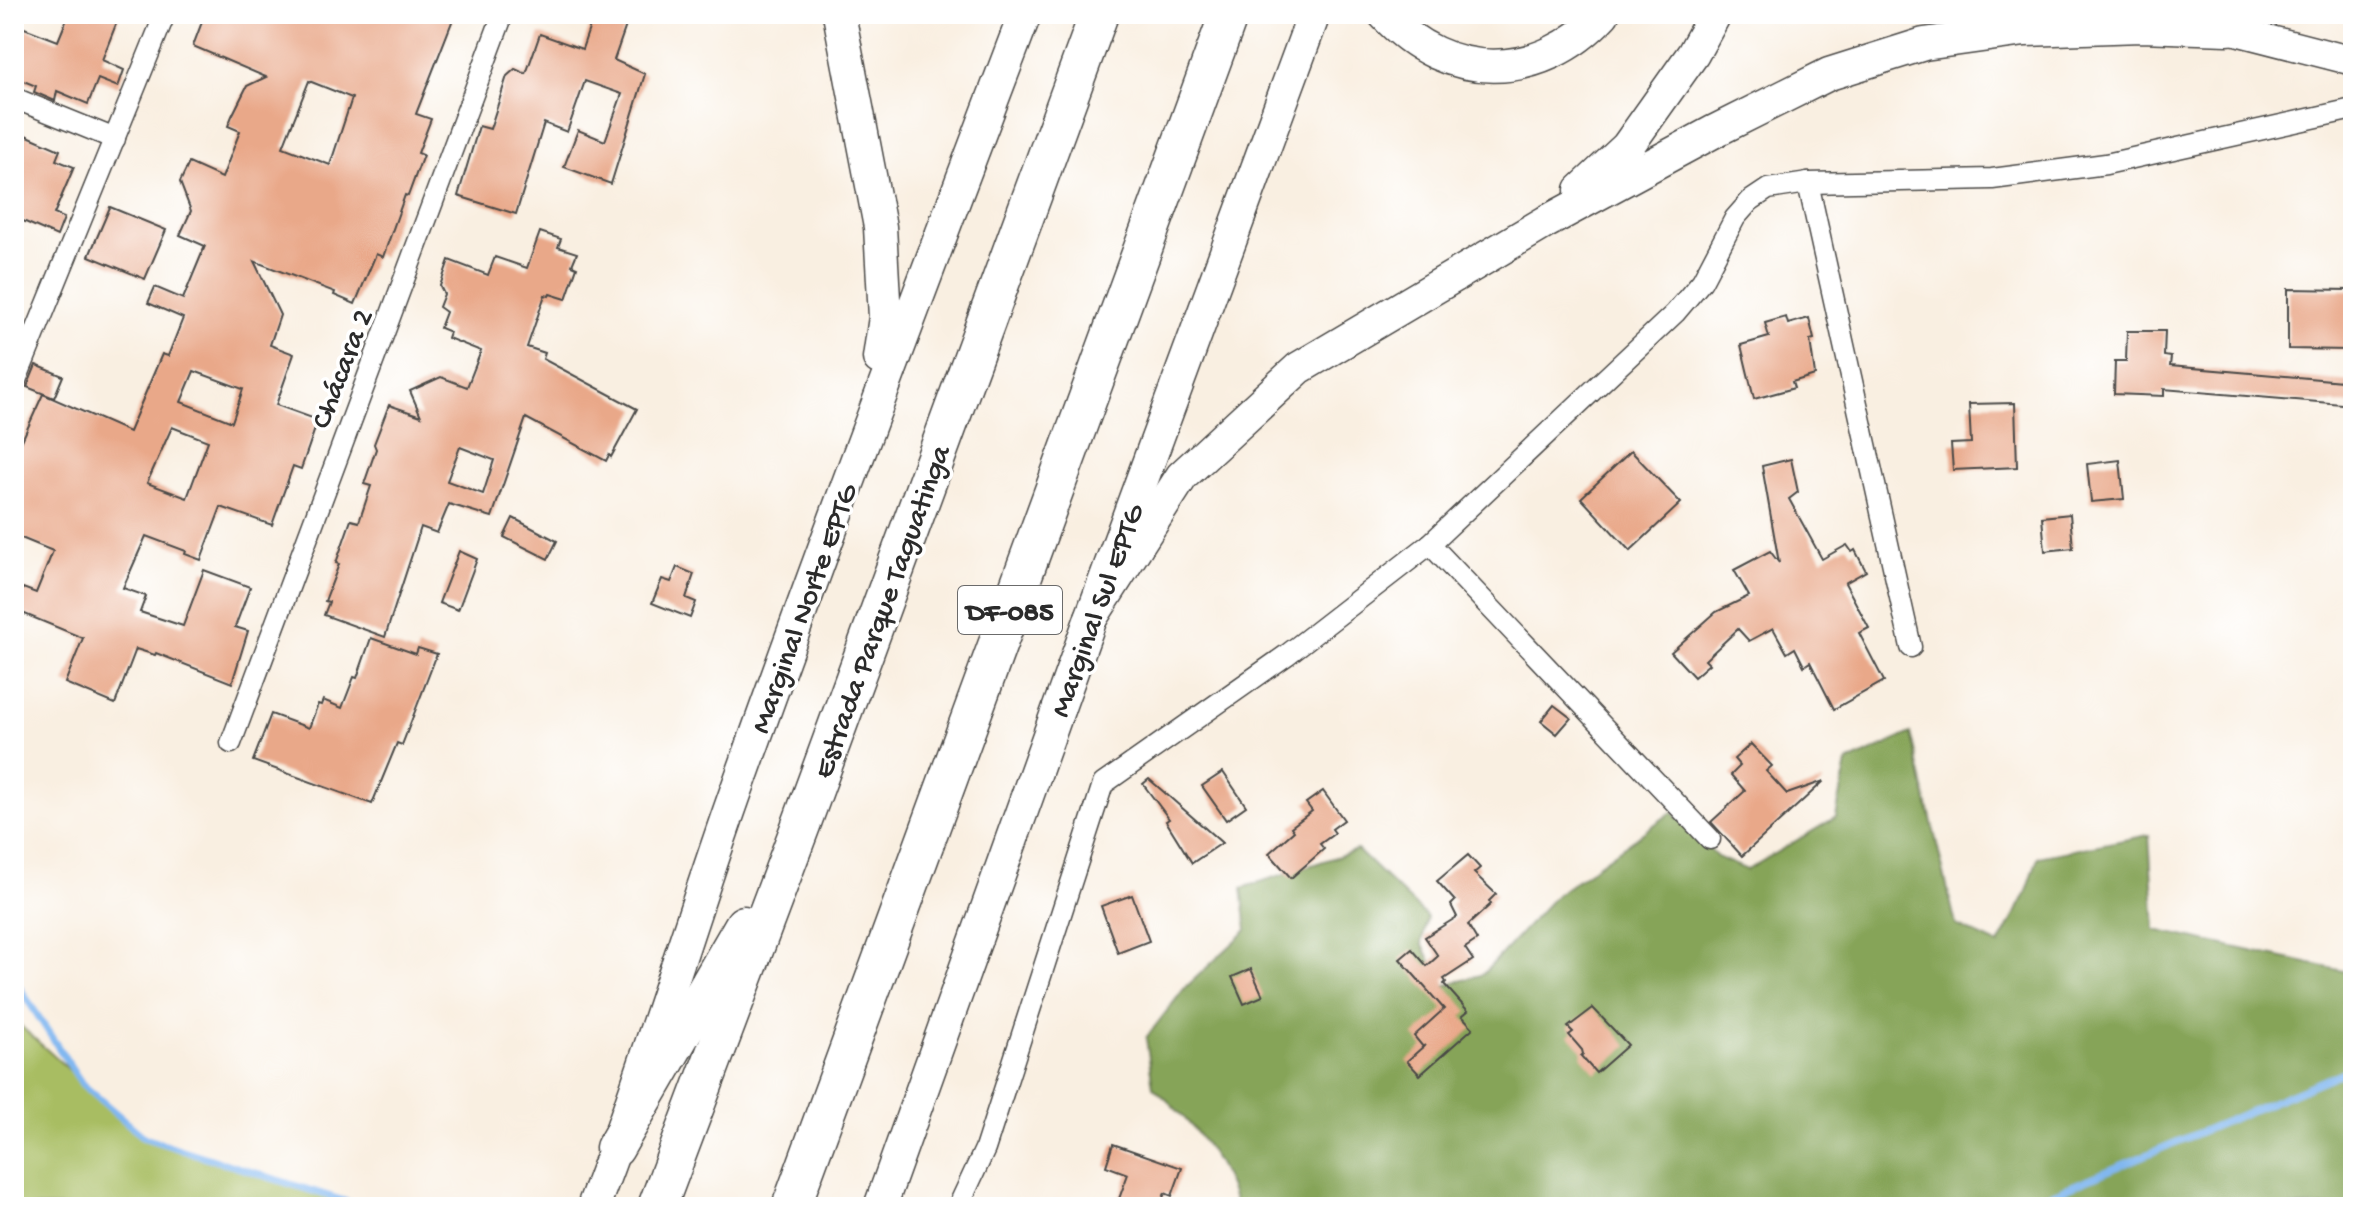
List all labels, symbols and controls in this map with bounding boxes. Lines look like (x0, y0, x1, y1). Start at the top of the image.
street label: Chácara 2 (305, 305, 383, 434)
street label: Estrada Parque Taguatinga (808, 440, 961, 784)
street label: Marginal Norte EPTG (745, 479, 868, 739)
street label: Marginal Sul EPTG (1045, 499, 1154, 723)
road number: DF-085 (958, 586, 1062, 634)

